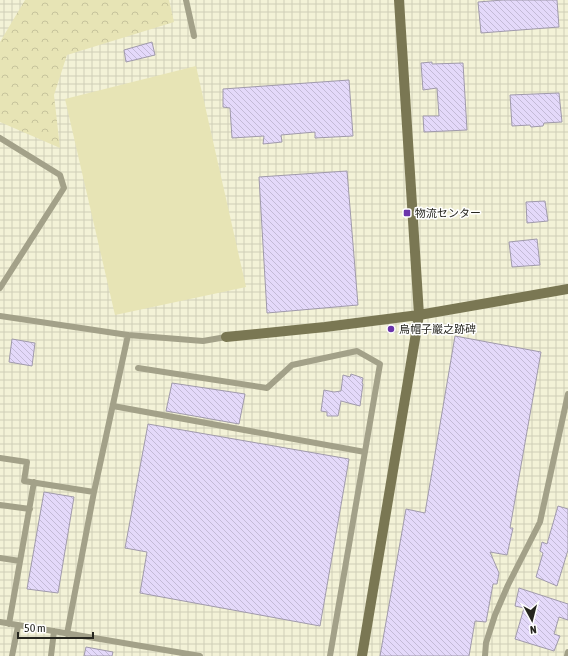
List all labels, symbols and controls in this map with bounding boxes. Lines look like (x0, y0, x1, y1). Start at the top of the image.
place label: 物流センター (415, 207, 481, 219)
marker: 物流センター (402, 208, 412, 218)
place label: 烏帽子巖之跡碑 (399, 323, 476, 335)
marker: 烏帽子巖之跡碑 (386, 324, 396, 334)
north arrow (512, 600, 552, 640)
scale bar (18, 614, 93, 640)
text: 50 m (24, 621, 46, 635)
text: N (529, 624, 537, 636)

